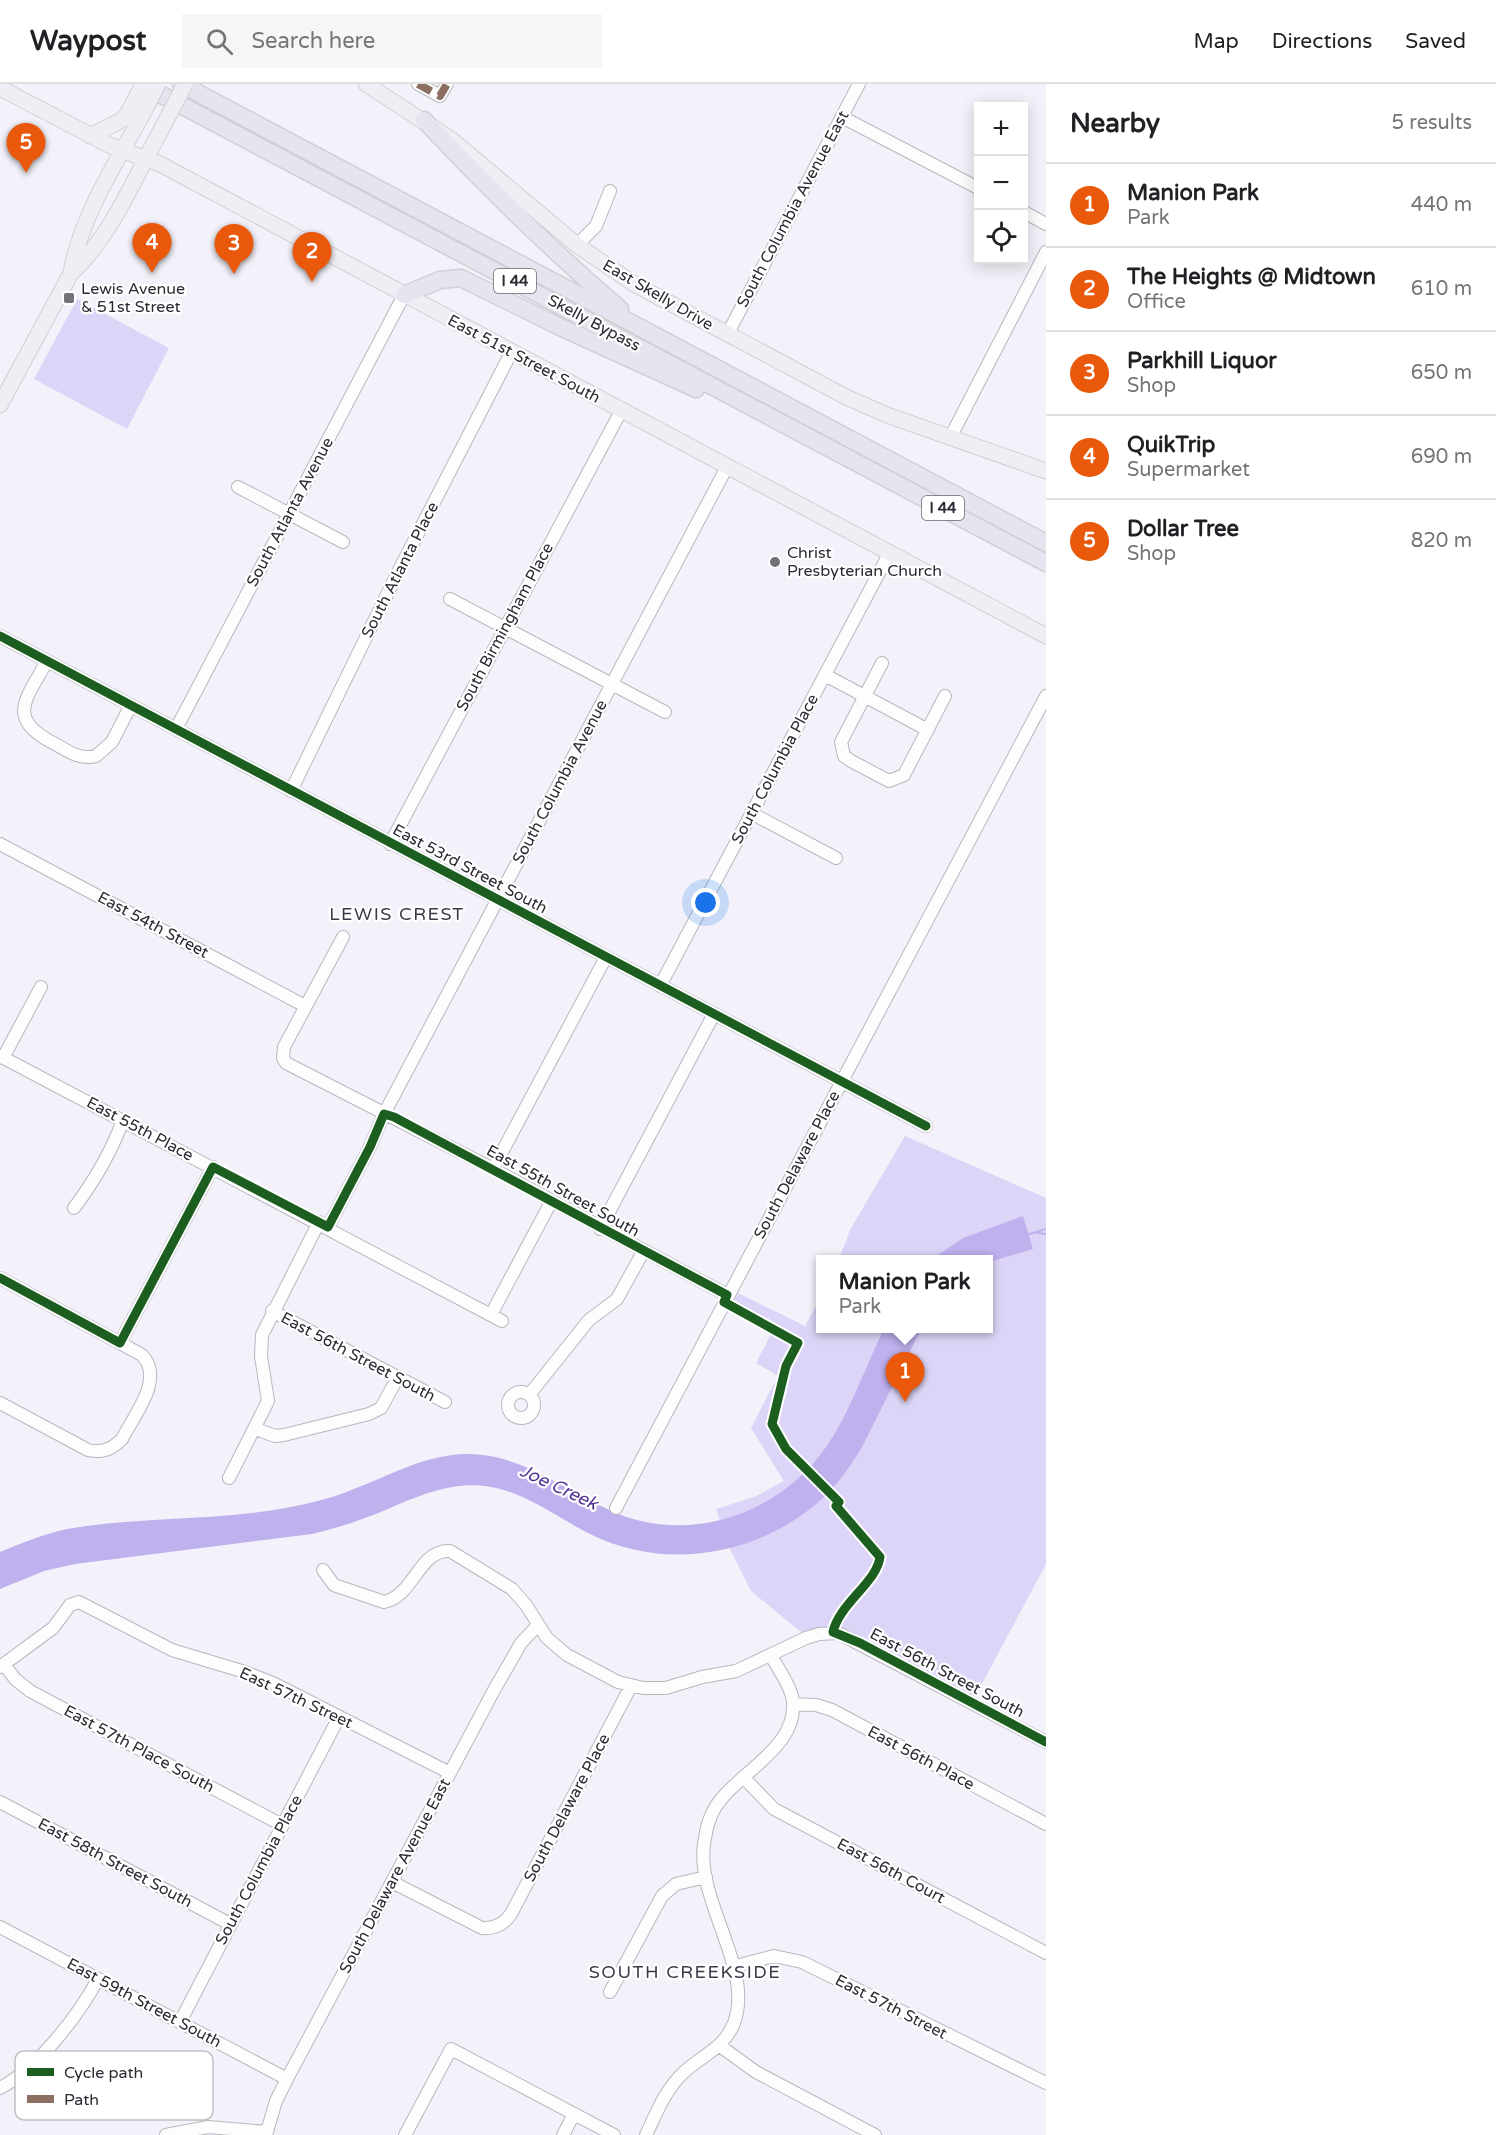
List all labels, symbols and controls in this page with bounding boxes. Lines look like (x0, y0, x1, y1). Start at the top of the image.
search box (182, 14, 602, 68)
text: Waypost (30, 24, 146, 58)
icon: search (203, 25, 236, 58)
text: Search here (251, 28, 375, 54)
text: Map (1193, 29, 1239, 54)
text: Directions (1272, 29, 1372, 54)
text: Saved (1405, 29, 1466, 54)
map controls (974, 102, 1028, 264)
button: + (974, 102, 1028, 156)
street label: South Columbia Avenue East (733, 107, 853, 311)
text: Nearby (1070, 108, 1160, 139)
text: 5 results (1392, 111, 1472, 135)
pin: 5 (6, 124, 46, 173)
button: − (974, 156, 1028, 210)
text: Manion Park (1127, 180, 1259, 206)
text: 1 (1083, 193, 1096, 217)
text: 440 m (1411, 193, 1472, 217)
text: Park (1127, 206, 1170, 230)
button: locate (974, 210, 1028, 264)
pin: 4 (132, 224, 172, 273)
pin: 3 (214, 224, 254, 274)
pin: 2 (292, 232, 332, 282)
street label: East Skelly Drive (599, 255, 717, 335)
text: The Heights @ Midtown (1127, 264, 1376, 290)
road number: I 44 (494, 269, 536, 293)
text: 2 (1083, 277, 1096, 301)
text: 610 m (1411, 277, 1472, 301)
place label: Lewis Avenue & 51st Street (81, 279, 185, 317)
street label: Skelly Bypass (544, 290, 644, 356)
text: Office (1127, 290, 1186, 314)
marker: Lewis Avenue & 51st Street (62, 291, 76, 305)
street label: East 51st Street South (444, 310, 604, 408)
text: Parkhill Liquor (1127, 348, 1277, 374)
text: 3 (1083, 361, 1096, 385)
text: 650 m (1411, 361, 1472, 385)
text: Shop (1127, 374, 1176, 398)
text: QuikTrip (1127, 432, 1215, 458)
street label: South Atlanta Avenue (242, 434, 338, 590)
text: 4 (1083, 445, 1096, 469)
text: 690 m (1411, 445, 1472, 469)
text: Supermarket (1127, 458, 1250, 482)
road number: I 44 (922, 496, 964, 520)
street label: South Atlanta Place (357, 499, 443, 641)
text: Dollar Tree (1127, 516, 1239, 542)
text: 5 (1083, 529, 1096, 553)
text: 820 m (1411, 529, 1472, 553)
street label: South Birmingham Place (452, 539, 558, 715)
text: Shop (1127, 542, 1176, 566)
place label: Christ Presbyterian Church (787, 543, 942, 581)
marker: Christ Presbyterian Church (768, 555, 782, 569)
street label: South Columbia Place (727, 691, 823, 847)
street label: South Columbia Avenue (508, 697, 612, 867)
street label: East 53rd Street South (389, 820, 551, 918)
street label: East 54th Street (94, 887, 212, 963)
your location (691, 888, 720, 917)
district label: LEWIS CREST (329, 903, 465, 925)
street label: South Delaware Place (749, 1088, 845, 1242)
street label: East 55th Place (83, 1092, 197, 1166)
street label: East 55th Street South (483, 1141, 643, 1241)
popup (816, 1255, 993, 1333)
text: Manion Park (839, 1269, 970, 1295)
text: Park (839, 1295, 881, 1319)
street label: East 56th Street South (277, 1308, 439, 1406)
pin: 1 (886, 1352, 924, 1402)
water label: Joe Creek (517, 1459, 603, 1515)
street label: East 56th Street South (866, 1624, 1028, 1722)
street label: East 57th Street (236, 1663, 356, 1733)
street label: East 57th Place South (60, 1701, 218, 1797)
street label: East 56th Place (864, 1721, 978, 1795)
street label: South Delaware Place (519, 1731, 615, 1885)
street label: South Delaware Avenue East (335, 1775, 455, 1977)
street label: South Columbia Place (211, 1792, 307, 1948)
street label: East 58th Street South (34, 1814, 196, 1912)
street label: East 56th Court (833, 1834, 949, 1908)
street label: East 59th Street South (63, 1954, 225, 2052)
district label: SOUTH CREEKSIDE (589, 1961, 781, 1983)
street label: East 57th Street (832, 1970, 950, 2044)
legend (15, 2051, 213, 2120)
text: Cycle path (64, 2063, 143, 2083)
text: Path (64, 2090, 99, 2110)

